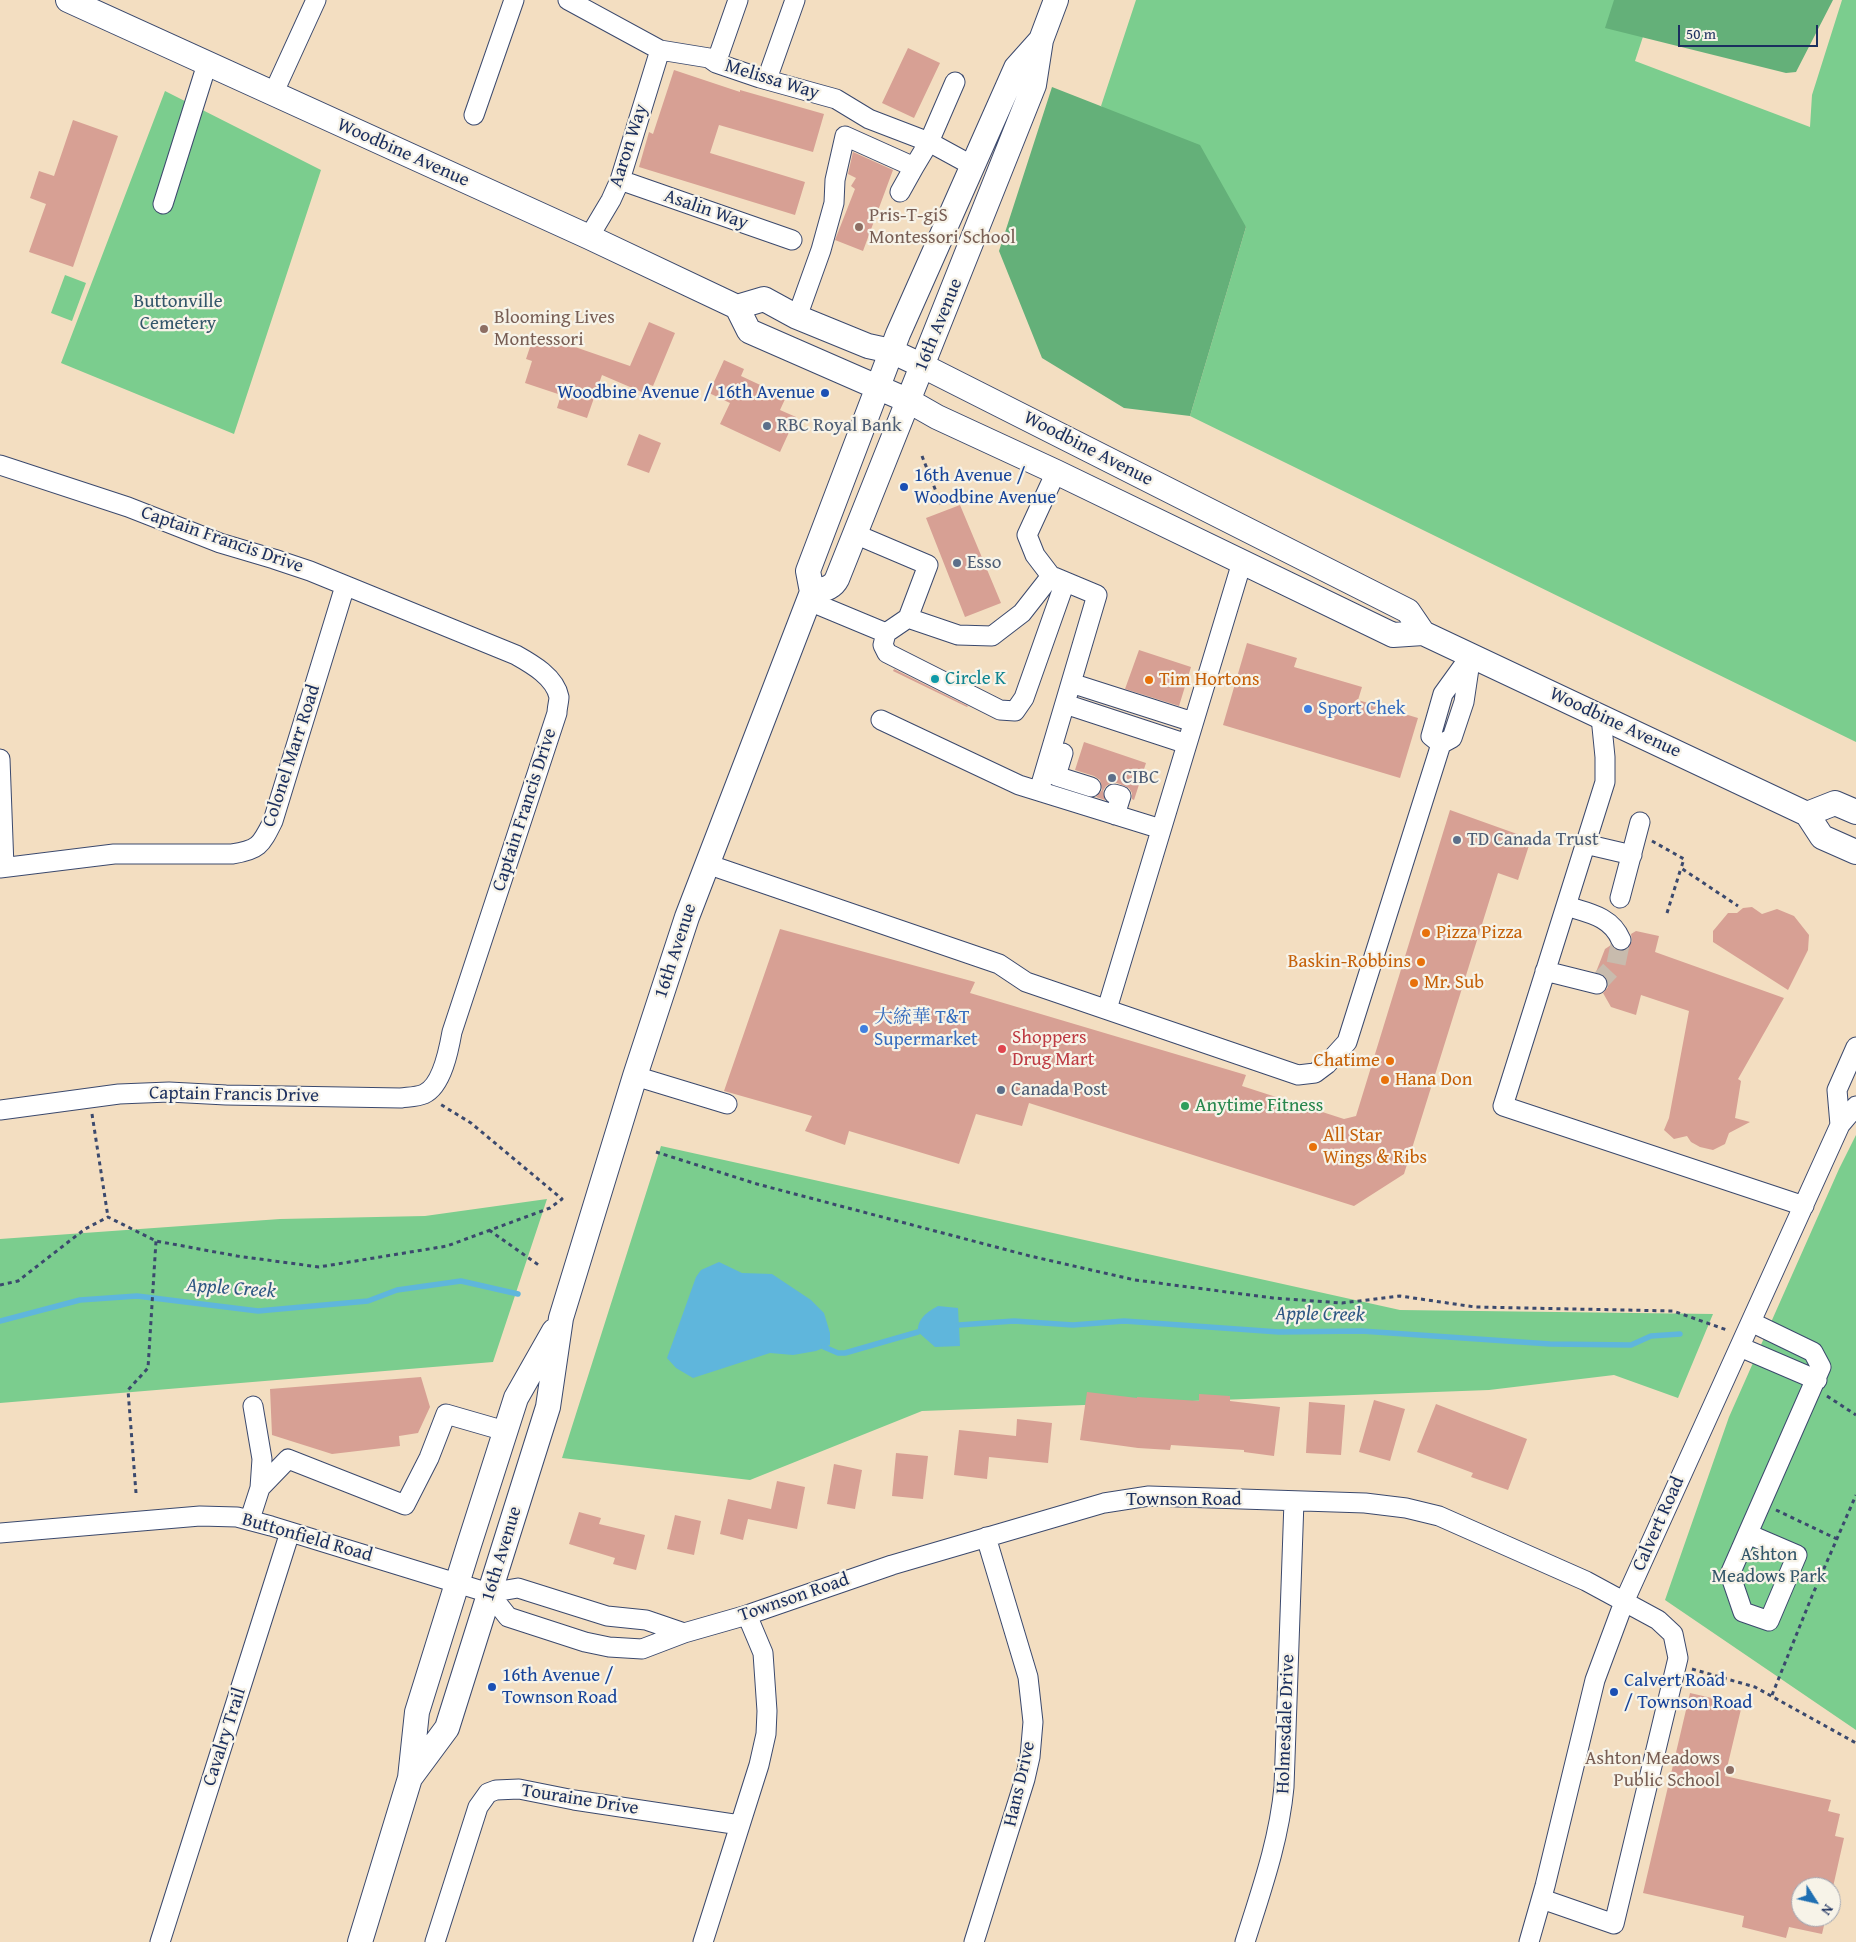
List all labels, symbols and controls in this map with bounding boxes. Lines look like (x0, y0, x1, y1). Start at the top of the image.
scale bar (1681, 15, 1821, 47)
text: 50 m (1686, 23, 1716, 44)
street label: Melissa Way (722, 55, 822, 105)
street label: Aaron Way (605, 101, 653, 191)
street label: Woodbine Avenue (333, 114, 473, 192)
street label: Asalin Way (661, 185, 751, 235)
place label: Pris-T-giS Montessori School (869, 205, 1015, 249)
marker: Pris-T-giS Montessori School (853, 221, 865, 233)
street label: 16th Avenue (910, 275, 968, 375)
park label: Buttonville Cemetery (133, 291, 223, 335)
place label: Blooming Lives Montessori (494, 307, 615, 351)
marker: Blooming Lives Montessori (478, 323, 490, 335)
place label: Woodbine Avenue / 16th Avenue (557, 382, 815, 404)
marker: Woodbine Avenue / 16th Avenue (819, 387, 831, 399)
street label: Woodbine Avenue (1019, 407, 1157, 491)
place label: RBC Royal Bank (777, 415, 902, 437)
marker: RBC Royal Bank (761, 420, 773, 432)
place label: 16th Avenue / Woodbine Avenue (914, 465, 1056, 509)
marker: 16th Avenue / Woodbine Avenue (898, 481, 910, 493)
street label: Captain Francis Drive (138, 502, 306, 578)
place label: Esso (967, 552, 1001, 574)
marker: Esso (951, 557, 963, 569)
place label: Circle K (945, 668, 1006, 690)
place label: Tim Hortons (1159, 669, 1259, 691)
marker: Circle K (929, 673, 941, 685)
marker: Tim Hortons (1143, 674, 1155, 686)
street label: Colonel Marr Road (258, 682, 326, 830)
street label: Woodbine Avenue (1546, 683, 1684, 763)
place label: Sport Chek (1318, 698, 1406, 720)
marker: Sport Chek (1302, 703, 1314, 715)
street label: Captain Francis Drive (488, 726, 562, 894)
place label: CIBC (1122, 767, 1159, 789)
marker: CIBC (1106, 772, 1118, 784)
place label: TD Canada Trust (1467, 829, 1599, 851)
marker: TD Canada Trust (1451, 834, 1463, 846)
street label: 16th Avenue (650, 901, 702, 1001)
place label: Pizza Pizza (1436, 922, 1522, 944)
marker: Pizza Pizza (1420, 927, 1432, 939)
place label: Baskin-Robbins (1288, 951, 1411, 973)
marker: Baskin-Robbins (1415, 956, 1427, 968)
place label: Mr. Sub (1424, 972, 1484, 994)
marker: Mr. Sub (1408, 977, 1420, 989)
place label: 大統華 T&T Supermarket (874, 1007, 978, 1051)
marker: 大統華 T&T Supermarket (858, 1023, 870, 1035)
place label: Shoppers Drug Mart (1012, 1027, 1094, 1071)
marker: Shoppers Drug Mart (996, 1043, 1008, 1055)
place label: Chatime (1314, 1050, 1380, 1072)
marker: Chatime (1384, 1055, 1396, 1067)
place label: Hana Don (1395, 1069, 1472, 1091)
marker: Hana Don (1379, 1074, 1391, 1086)
place label: Canada Post (1011, 1079, 1107, 1101)
street label: Captain Francis Drive (149, 1082, 319, 1108)
marker: Canada Post (995, 1084, 1007, 1096)
place label: Anytime Fitness (1195, 1095, 1323, 1117)
marker: Anytime Fitness (1179, 1100, 1191, 1112)
place label: All Star Wings & Ribs (1323, 1125, 1427, 1169)
marker: All Star Wings & Ribs (1307, 1141, 1319, 1153)
water label: Apple Creek (185, 1274, 277, 1304)
water label: Apple Creek (1275, 1302, 1365, 1328)
street label: Calvert Road (1628, 1473, 1690, 1575)
street label: Townson Road (1126, 1489, 1242, 1511)
street label: 16th Avenue (477, 1504, 527, 1604)
street label: Buttonfield Road (239, 1508, 375, 1568)
park label: Ashton Meadows Park (1712, 1544, 1826, 1588)
street label: Townson Road (736, 1568, 852, 1628)
street label: Holmesdale Drive (1272, 1654, 1300, 1794)
place label: 16th Avenue / Townson Road (502, 1665, 617, 1709)
place label: Calvert Road / Townson Road (1624, 1670, 1752, 1714)
marker: 16th Avenue / Townson Road (486, 1681, 498, 1693)
street label: Cavalry Trail (198, 1685, 252, 1789)
marker: Calvert Road / Townson Road (1608, 1686, 1620, 1698)
street label: Hans Drive (999, 1739, 1041, 1829)
place label: Ashton Meadows Public School (1585, 1748, 1720, 1792)
marker: Ashton Meadows Public School (1724, 1764, 1736, 1776)
street label: Touraine Drive (520, 1779, 640, 1821)
north arrow (1791, 1877, 1841, 1927)
text: N (1817, 1900, 1838, 1920)

